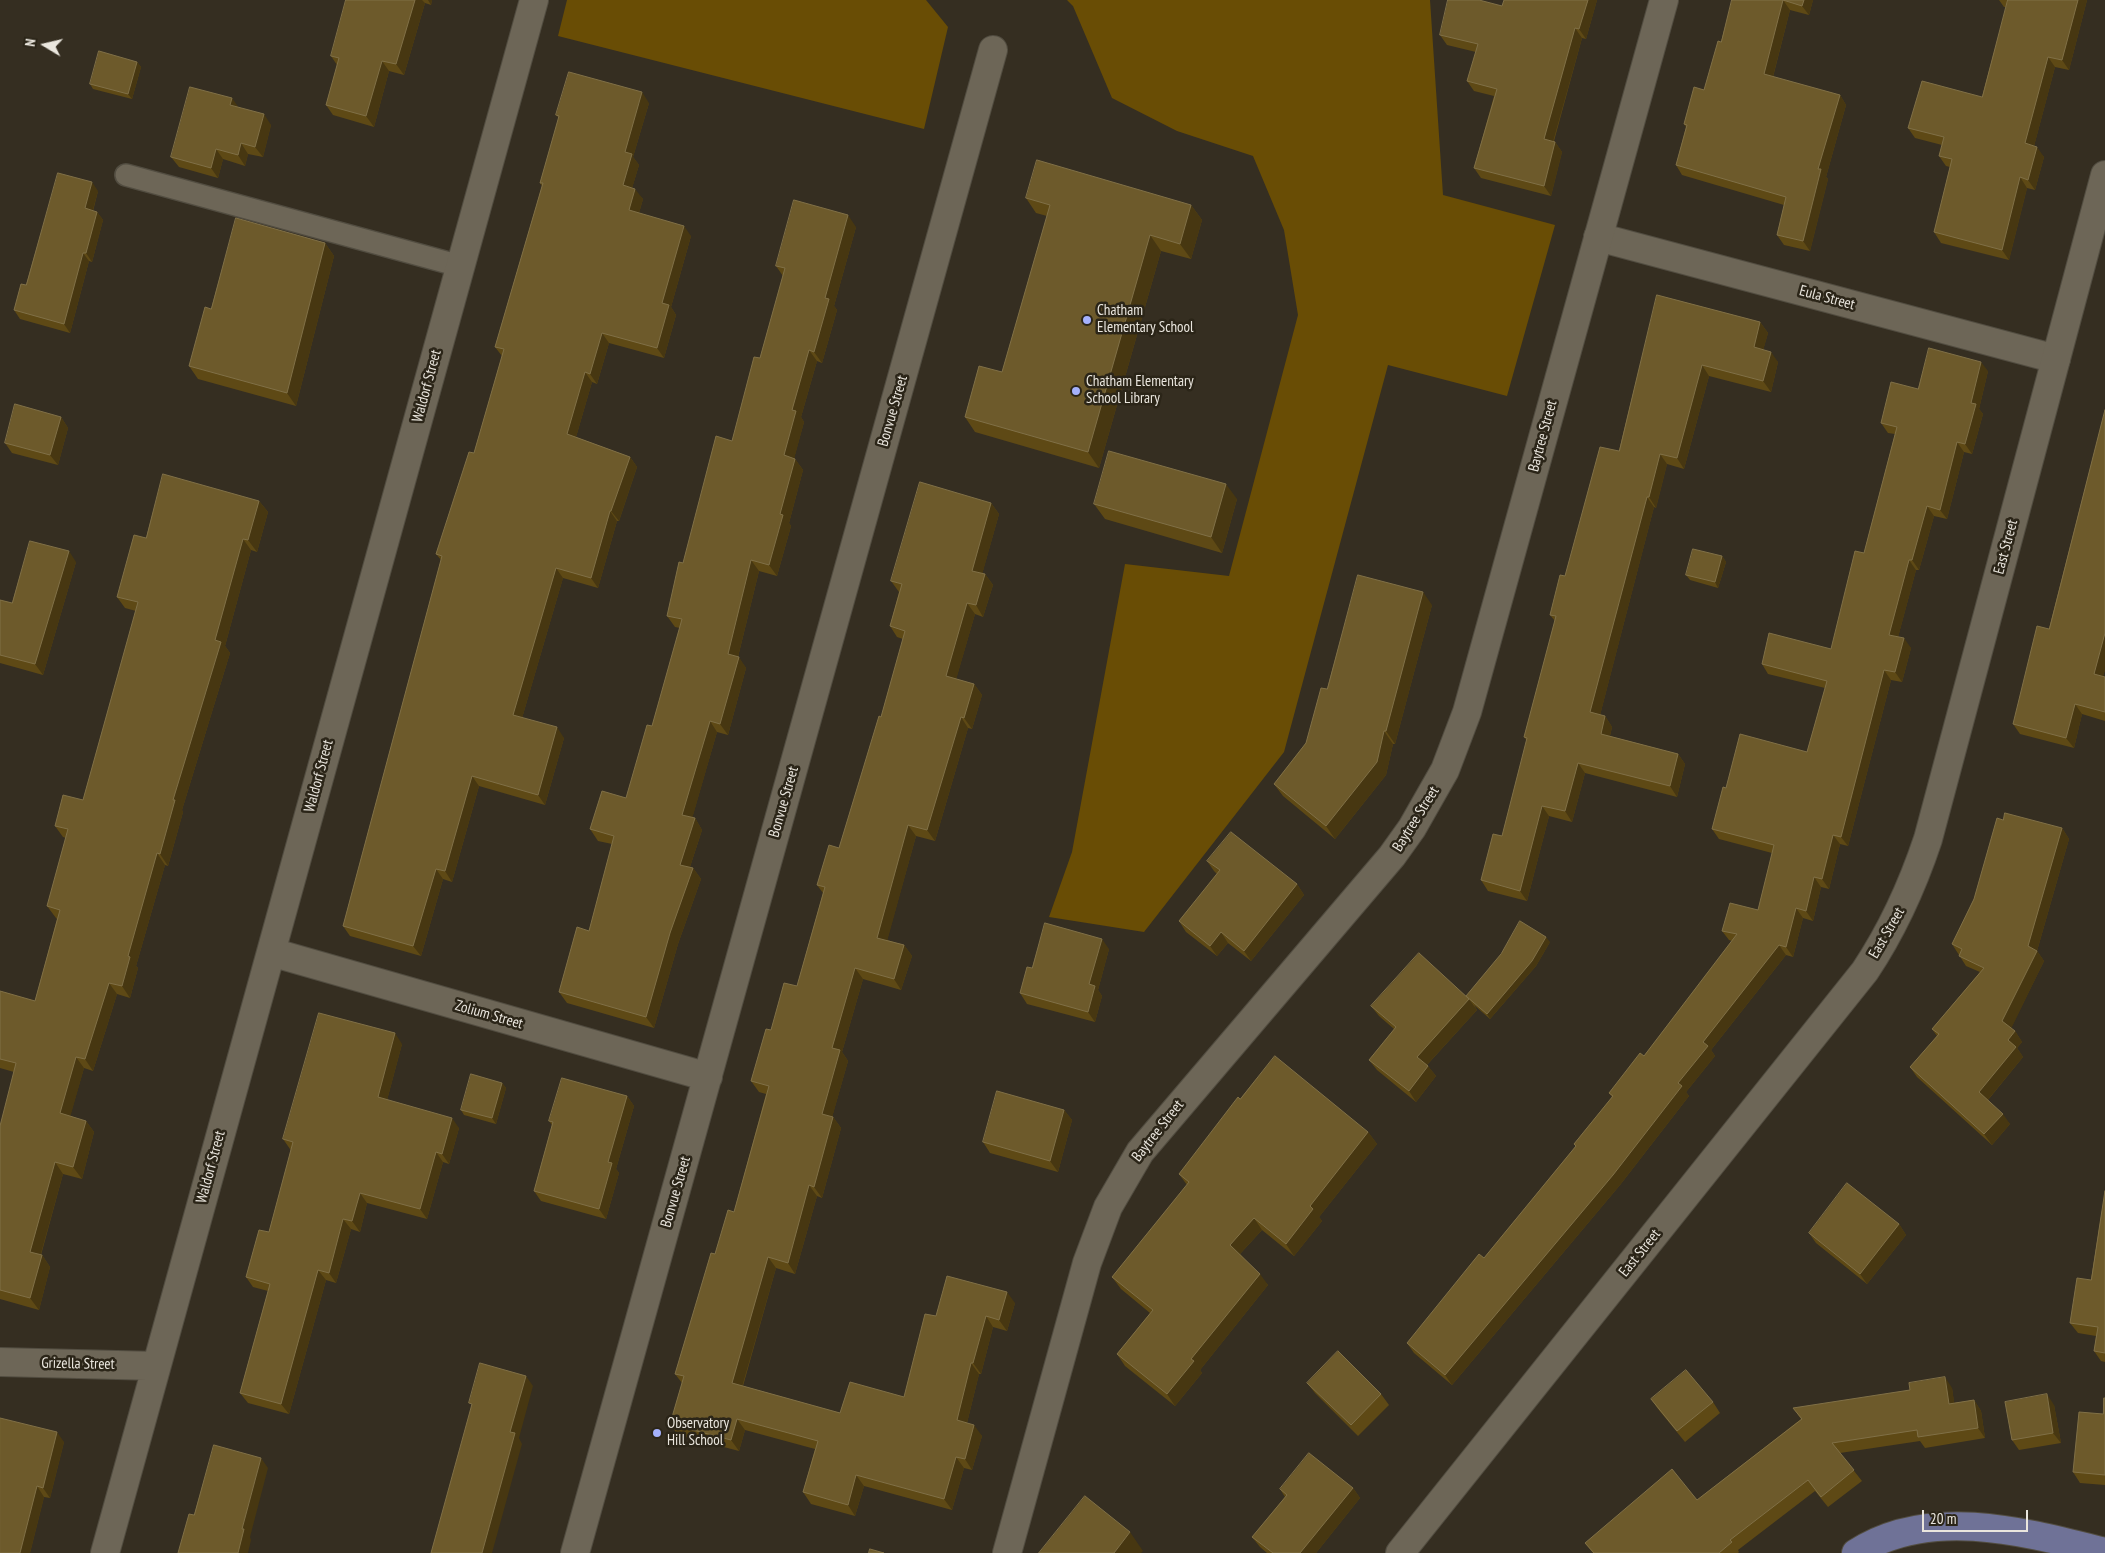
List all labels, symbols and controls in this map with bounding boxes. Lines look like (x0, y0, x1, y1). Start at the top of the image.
north arrow (20, 20, 70, 70)
text: N (21, 38, 40, 48)
street label: Eula Street (1797, 282, 1857, 314)
place label: Chatham Elementary School (1097, 302, 1194, 337)
marker: Chatham Elementary School (1081, 314, 1093, 326)
street label: Waldorf Street (409, 348, 445, 424)
street label: Bonvue Street (874, 373, 912, 449)
place label: Chatham Elementary School Library (1086, 373, 1194, 408)
marker: Chatham Elementary School Library (1070, 385, 1082, 397)
street label: Baytree Street (1525, 398, 1561, 474)
street label: East Street (1990, 518, 2022, 576)
street label: Waldorf Street (301, 738, 337, 814)
street label: Bonvue Street (765, 764, 803, 840)
street label: Baytree Street (1389, 783, 1443, 855)
street label: East Street (1865, 904, 1909, 962)
street label: Zolium Street (453, 997, 525, 1033)
street label: Baytree Street (1128, 1097, 1188, 1165)
street label: Waldorf Street (193, 1129, 229, 1205)
street label: Bonvue Street (657, 1154, 695, 1230)
street label: East Street (1615, 1226, 1665, 1280)
street label: Grizella Street (41, 1354, 115, 1374)
place label: Observatory Hill School (667, 1415, 729, 1450)
marker: Observatory Hill School (651, 1427, 663, 1439)
scale bar (1925, 1500, 2031, 1532)
text: 20 m (1930, 1509, 1956, 1528)

